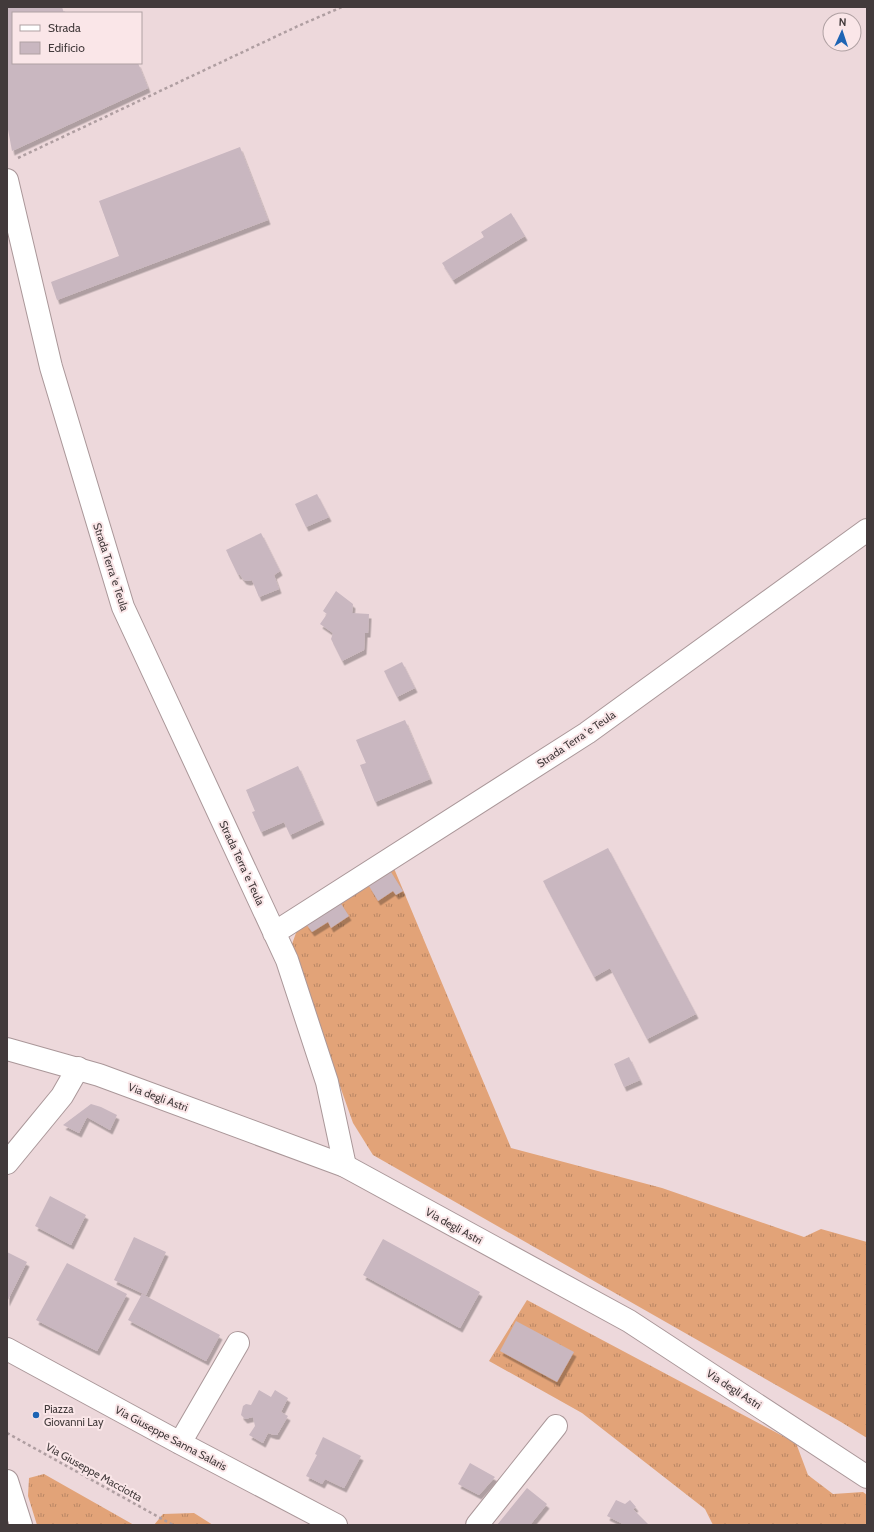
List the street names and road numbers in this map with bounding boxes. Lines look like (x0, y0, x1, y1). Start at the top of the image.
street label: Strada Terra 'e Teula (90, 521, 132, 614)
street label: Strada Terra 'e Teula (534, 707, 619, 770)
street label: Strada Terra 'e Teula (216, 818, 268, 908)
street label: Via degli Astri (126, 1080, 190, 1114)
street label: Via degli Astri (423, 1205, 485, 1247)
street label: Via degli Astri (704, 1366, 764, 1412)
street label: Via Giuseppe Sanna Salaris (113, 1402, 230, 1474)
street label: Via Giuseppe Macciotta (43, 1440, 145, 1505)

